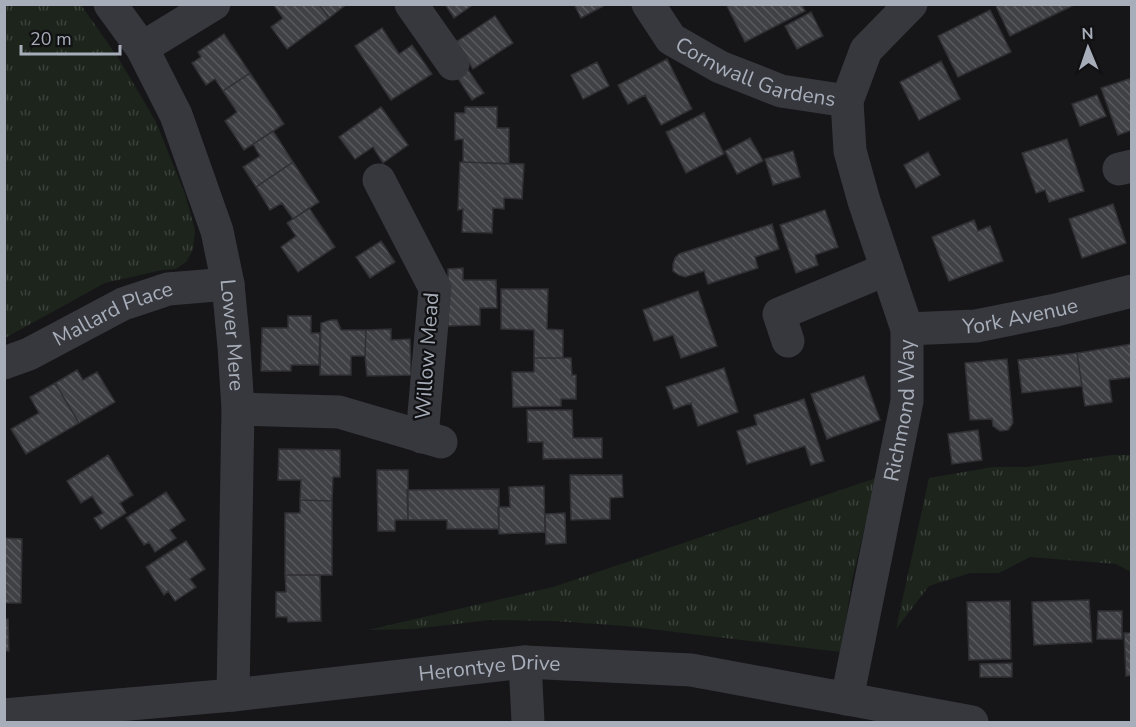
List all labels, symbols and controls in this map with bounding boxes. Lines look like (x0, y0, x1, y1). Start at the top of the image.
scale bar (21, 18, 120, 56)
north arrow (1058, 18, 1118, 78)
text: N (1081, 23, 1094, 45)
text: 20 m (30, 27, 72, 51)
street label: Cornwall Gardens (670, 30, 838, 113)
street label: Mallard Place (48, 274, 176, 353)
street label: Lower Mere (214, 278, 251, 392)
street label: Willow Mead (409, 291, 445, 421)
street label: York Avenue (961, 291, 1081, 341)
street label: Richmond Way (877, 339, 921, 484)
street label: Herontye Drive (417, 648, 561, 688)

